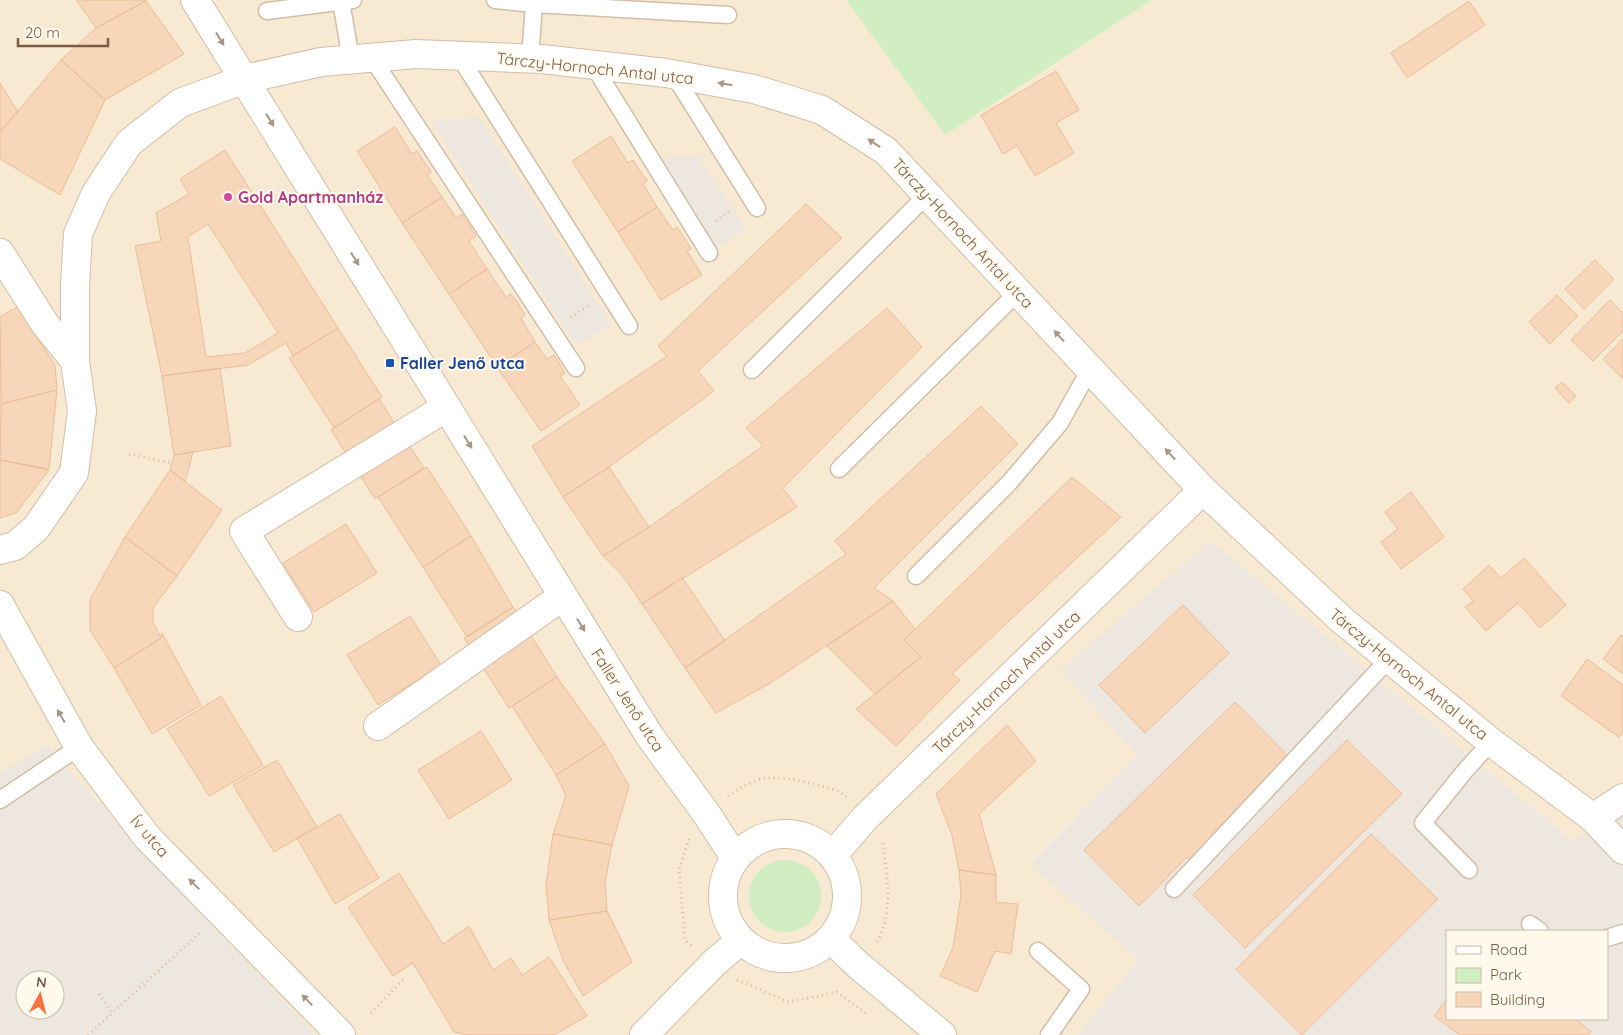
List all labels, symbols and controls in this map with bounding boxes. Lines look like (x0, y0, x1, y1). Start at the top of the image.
scale bar (18, 15, 108, 47)
text: 20 m (25, 23, 60, 42)
one-way arrow (215, 33, 224, 46)
street label: Tárczy-Hornoch Antal utca (495, 48, 695, 88)
one-way arrow (716, 79, 732, 87)
one-way arrow (266, 114, 275, 127)
one-way arrow (867, 138, 880, 148)
street label: Tárczy-Hornoch Antal utca (888, 154, 1038, 312)
place label: Gold Apartmanház (238, 187, 383, 207)
marker: Gold Apartmanház (222, 191, 234, 203)
one-way arrow (351, 252, 360, 265)
one-way arrow (1053, 330, 1065, 342)
place label: Faller Jenő utca (400, 353, 525, 373)
marker: Faller Jenő utca (384, 357, 396, 369)
one-way arrow (463, 435, 473, 448)
one-way arrow (1164, 449, 1176, 461)
street label: Tárczy-Hornoch Antal utca (1326, 604, 1492, 744)
street label: Tárczy-Hornoch Antal utca (928, 606, 1084, 758)
one-way arrow (576, 618, 585, 631)
street label: Faller Jenő utca (587, 645, 669, 755)
one-way arrow (57, 708, 65, 723)
street label: Ív utca (126, 811, 174, 861)
one-way arrow (188, 878, 200, 890)
legend (1446, 930, 1608, 1020)
text: Road (1490, 940, 1527, 959)
text: Park (1490, 965, 1522, 984)
north arrow (15, 970, 65, 1020)
text: N (35, 973, 48, 992)
text: Building (1490, 990, 1545, 1009)
one-way arrow (302, 994, 314, 1006)

